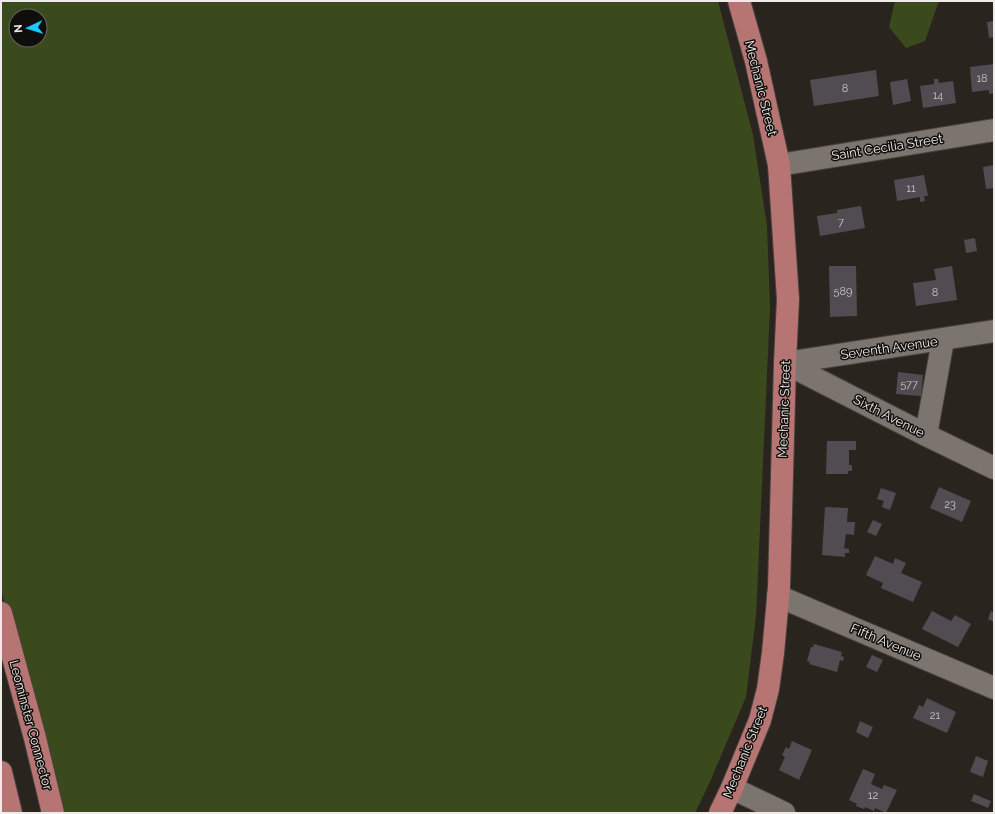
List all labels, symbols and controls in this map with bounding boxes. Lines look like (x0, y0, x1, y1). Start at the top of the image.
north arrow (8, 8, 48, 48)
text: N (12, 24, 25, 33)
street label: Mechanic Street (742, 39, 780, 138)
house number: 18 (976, 72, 988, 85)
house number: 8 (842, 82, 848, 95)
house number: 14 (933, 89, 943, 102)
street label: Saint Cecilia Street (830, 131, 944, 163)
house number: 11 (906, 182, 916, 195)
house number: 7 (838, 216, 844, 229)
house number: 589 (834, 285, 852, 298)
house number: 8 (932, 286, 938, 299)
street label: Seventh Avenue (840, 334, 939, 362)
street label: Mechanic Street (775, 359, 793, 458)
house number: 577 (900, 378, 918, 391)
street label: Sixth Avenue (851, 392, 927, 440)
house number: 23 (944, 498, 956, 511)
street label: Fifth Avenue (848, 620, 924, 664)
street label: Leominster Connector (6, 658, 56, 792)
street label: Mechanic Street (720, 703, 770, 800)
house number: 21 (930, 709, 941, 722)
house number: 12 (868, 789, 878, 802)

